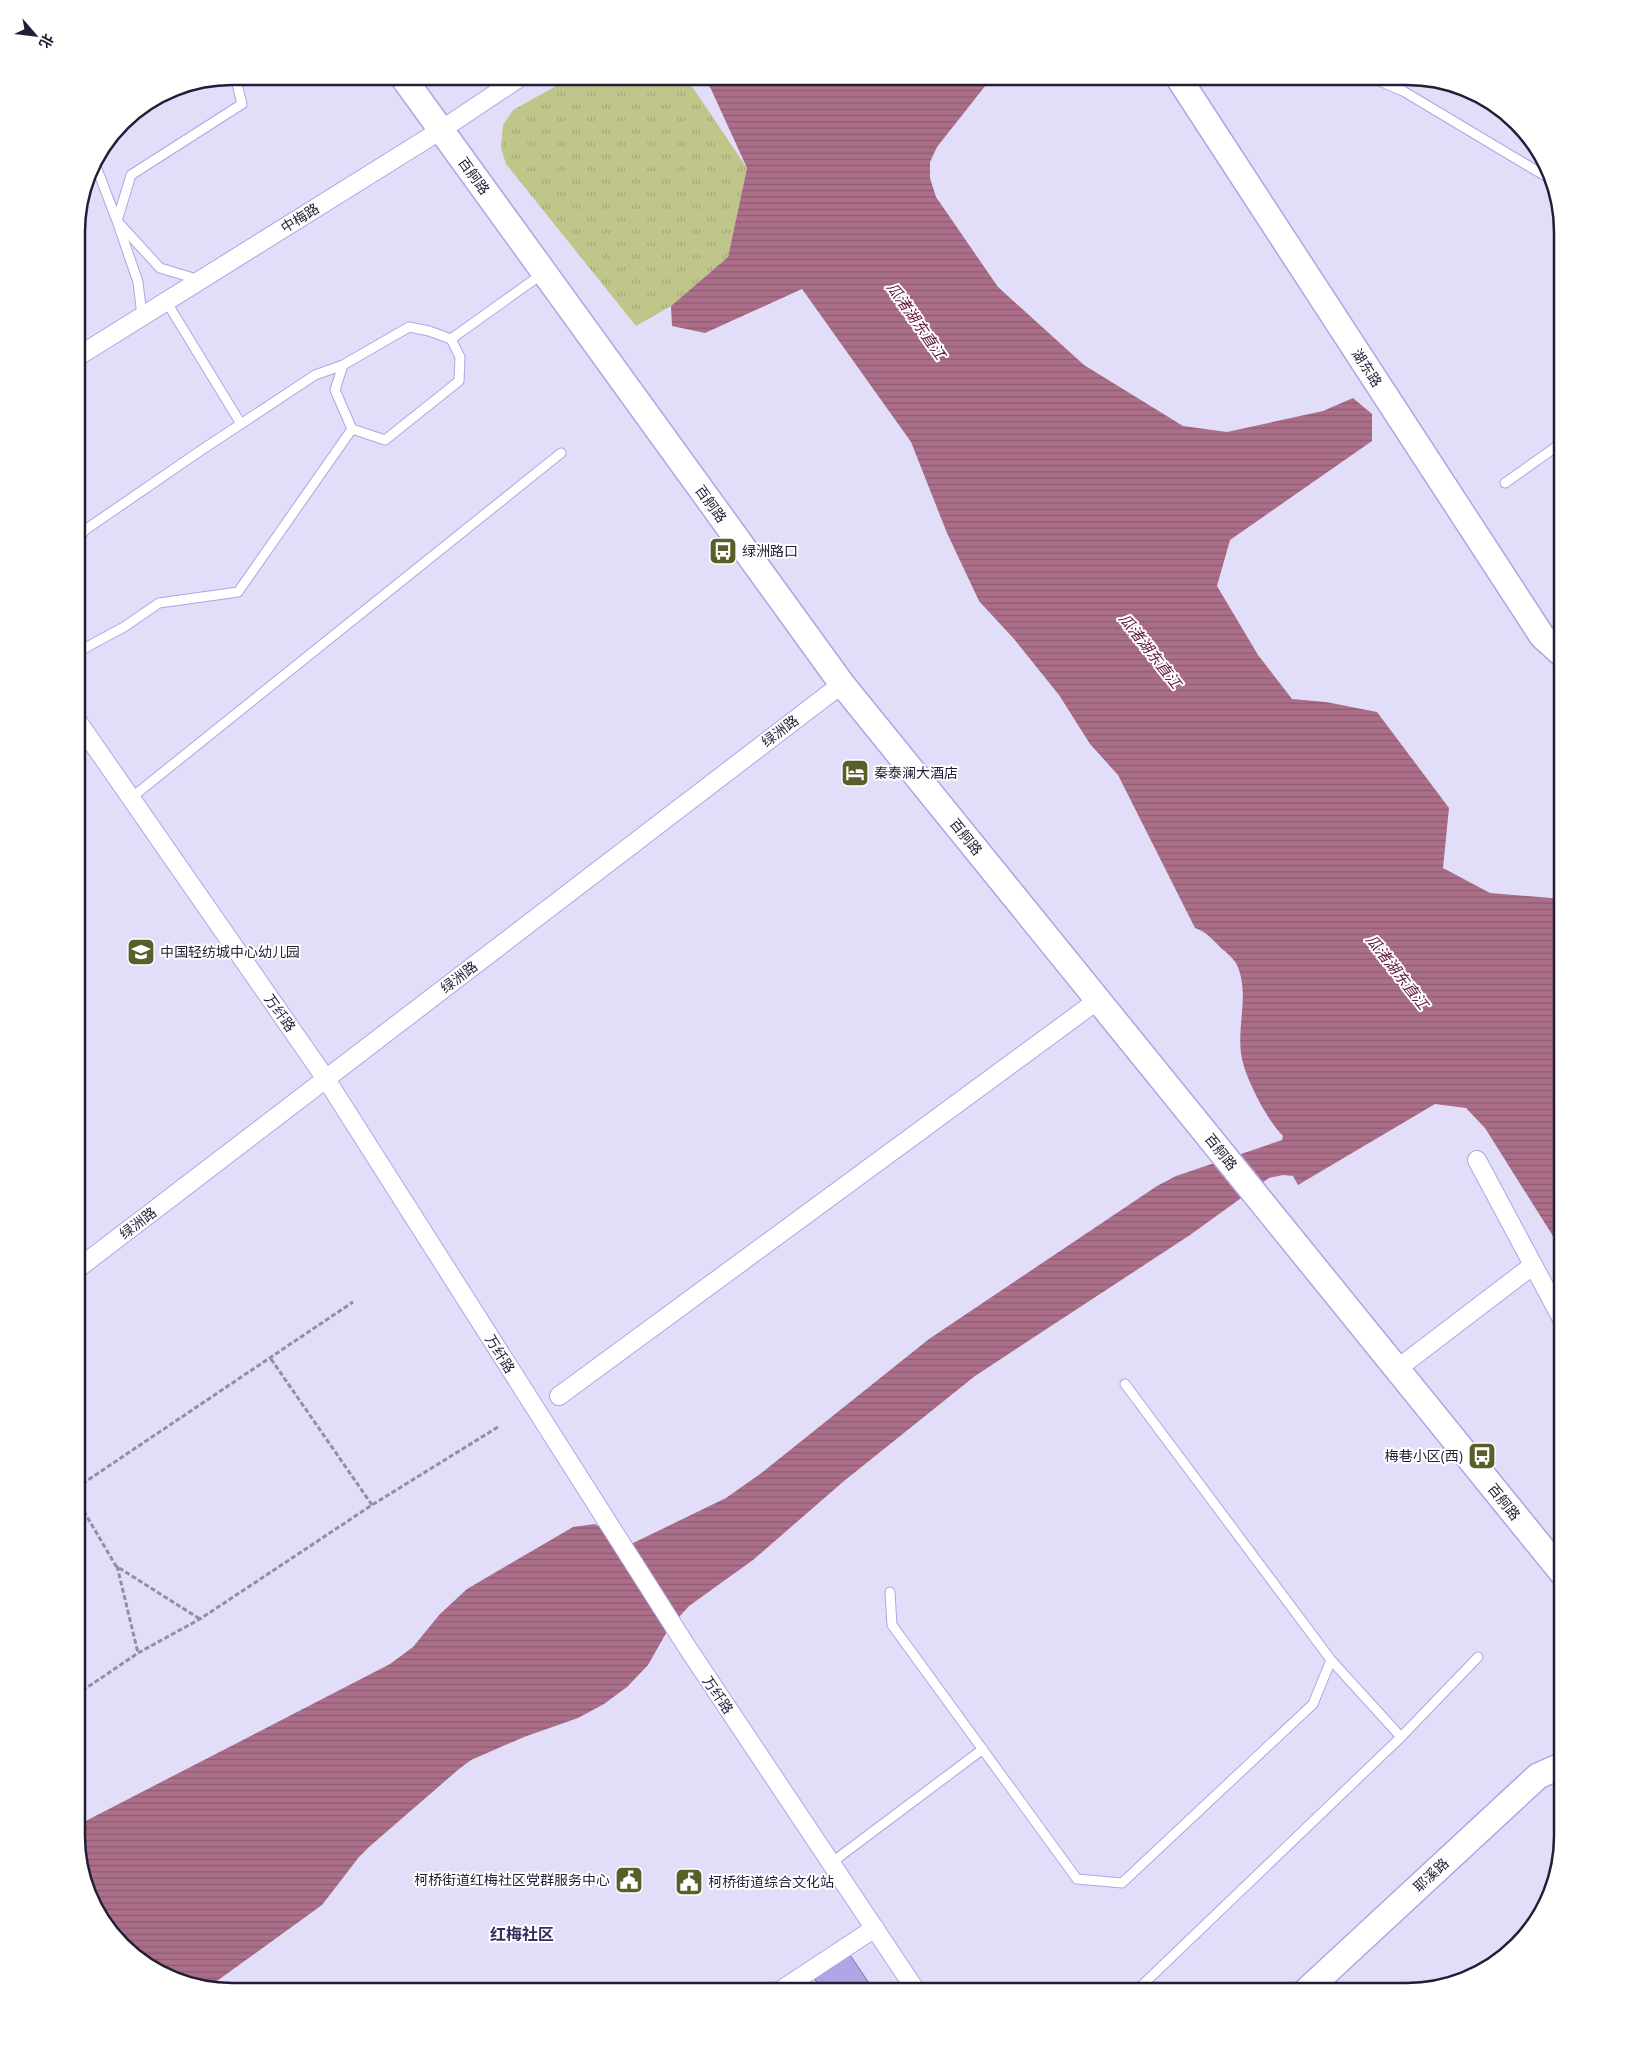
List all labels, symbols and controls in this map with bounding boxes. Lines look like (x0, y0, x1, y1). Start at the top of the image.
north arrow (10, 10, 60, 60)
text: 北 (35, 31, 59, 52)
street label: 百舸路 (454, 153, 494, 198)
street label: 中梅路 (277, 198, 323, 237)
water label: 瓜渚湖东直江 (883, 278, 952, 365)
street label: 湖东路 (1348, 345, 1387, 391)
street label: 百舸路 (691, 481, 731, 526)
bus stop icon: 绿洲路口 (708, 536, 738, 566)
place label: 绿洲路口 (742, 541, 798, 560)
water label: 瓜渚湖东直江 (1115, 609, 1188, 694)
street label: 绿洲路 (757, 710, 802, 751)
hotel icon: 秦泰澜大酒店 (840, 758, 870, 788)
place label: 秦泰澜大酒店 (874, 763, 958, 782)
street label: 百舸路 (946, 814, 987, 859)
water label: 瓜渚湖东直江 (1362, 930, 1435, 1015)
school or university icon: 中国轻纺城中心幼儿园 (126, 937, 156, 967)
place label: 中国轻纺城中心幼儿园 (160, 942, 300, 961)
street label: 绿洲路 (436, 956, 481, 997)
street label: 万纤路 (261, 990, 300, 1035)
street label: 百舸路 (1201, 1129, 1242, 1174)
street label: 绿洲路 (115, 1202, 160, 1243)
street label: 万纤路 (481, 1331, 520, 1377)
bus stop icon: 梅巷小区(西) (1467, 1441, 1497, 1471)
place label: 梅巷小区(西) (1385, 1446, 1463, 1465)
street label: 百舸路 (1484, 1479, 1525, 1524)
street label: 万纤路 (699, 1672, 738, 1717)
street label: 耶溪路 (1409, 1853, 1452, 1896)
public building icon: 柯桥街道红梅社区党群服务中心 (614, 1865, 644, 1895)
public building icon: 柯桥街道综合文化站 (674, 1867, 704, 1897)
place label: 柯桥街道红梅社区党群服务中心 (414, 1870, 610, 1889)
place label: 柯桥街道综合文化站 (708, 1872, 834, 1891)
district label: 红梅社区 (490, 1923, 554, 1945)

